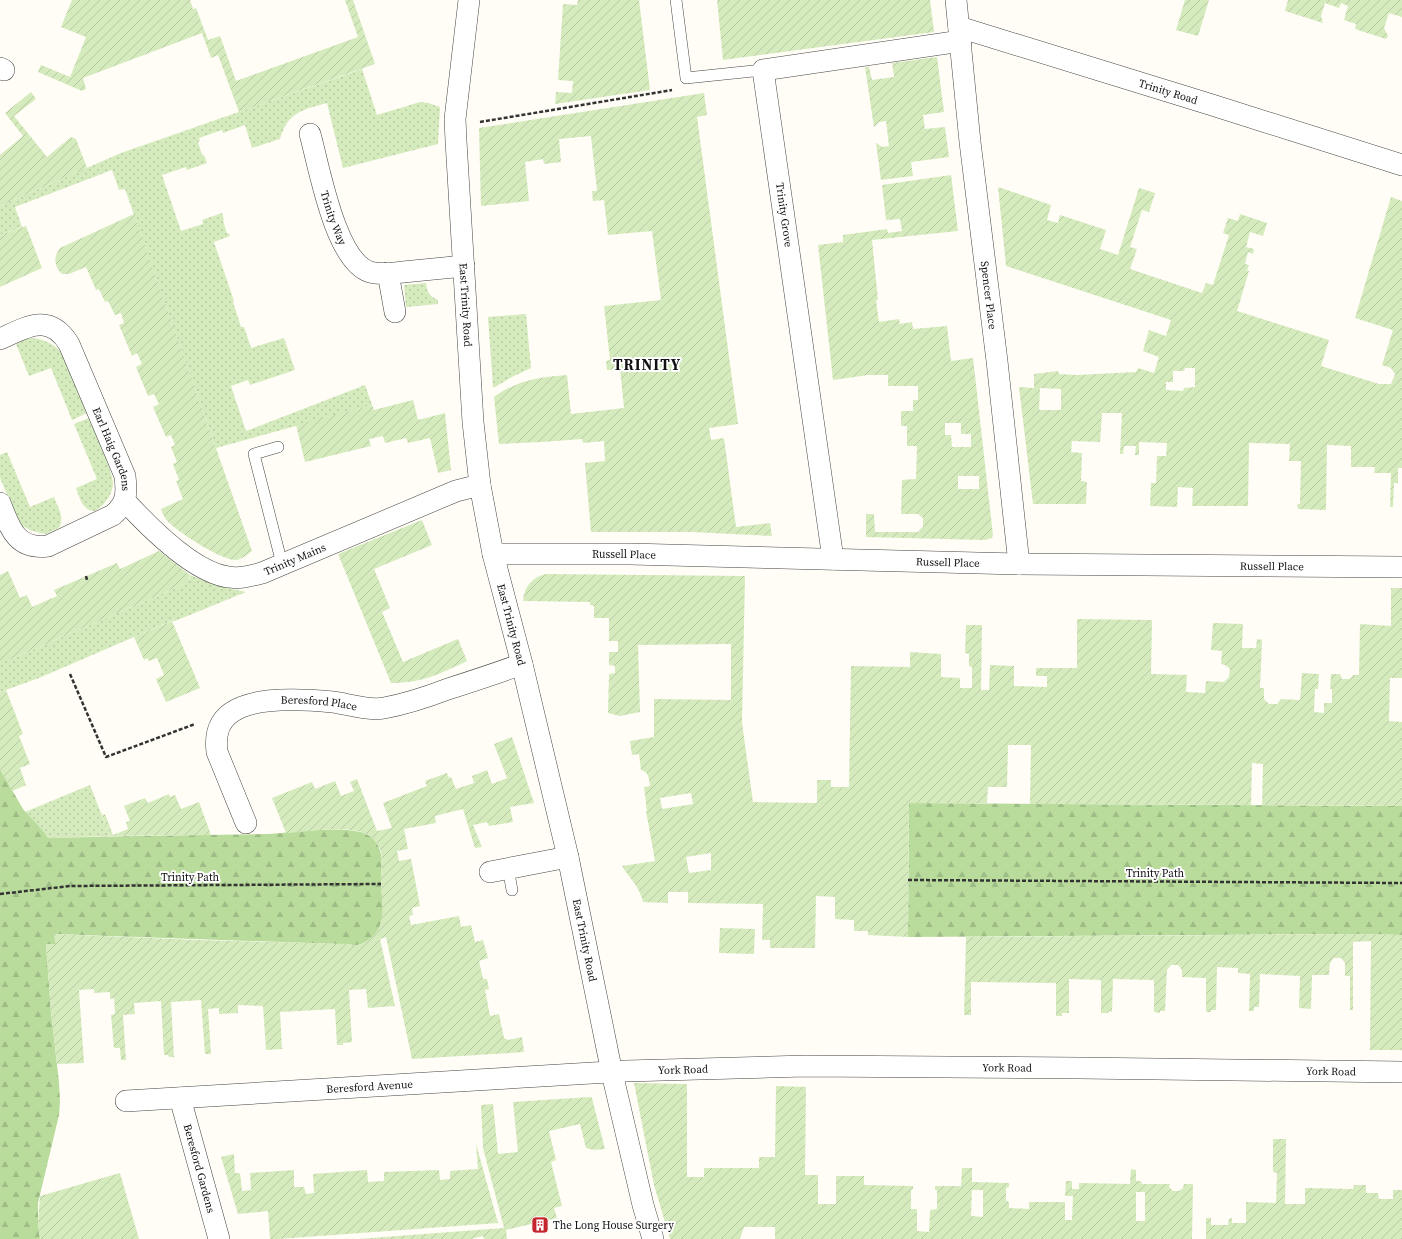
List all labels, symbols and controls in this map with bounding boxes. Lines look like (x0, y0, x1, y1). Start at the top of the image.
street label: Trinity Road (1137, 75, 1200, 108)
street label: Trinity Grove (772, 182, 796, 249)
street label: Trinity Way (317, 189, 351, 248)
street label: Spencer Place (977, 260, 1001, 331)
street label: East Trinity Road (456, 263, 476, 348)
district label: TRINITY (613, 354, 681, 375)
street label: Earl Haig Gardens (89, 405, 133, 491)
street label: Trinity Mains (261, 539, 328, 579)
street label: Russell Place (592, 546, 657, 562)
street label: Russell Place (916, 554, 980, 571)
street label: Russell Place (1240, 558, 1304, 574)
street label: East Trinity Road (494, 582, 530, 668)
street label: Beresford Place (280, 692, 359, 714)
street label: Trinity Path (1126, 866, 1184, 881)
street label: Trinity Path (161, 870, 219, 885)
street label: East Trinity Road (569, 898, 601, 984)
street label: York Road (982, 1060, 1033, 1075)
street label: York Road (658, 1061, 709, 1078)
street label: York Road (1306, 1063, 1357, 1079)
street label: Beresford Avenue (326, 1076, 414, 1096)
street label: Beresford Gardens (180, 1122, 219, 1215)
building icon: The Long House Surgery (530, 1215, 550, 1235)
place label: The Long House Surgery (553, 1218, 674, 1233)

